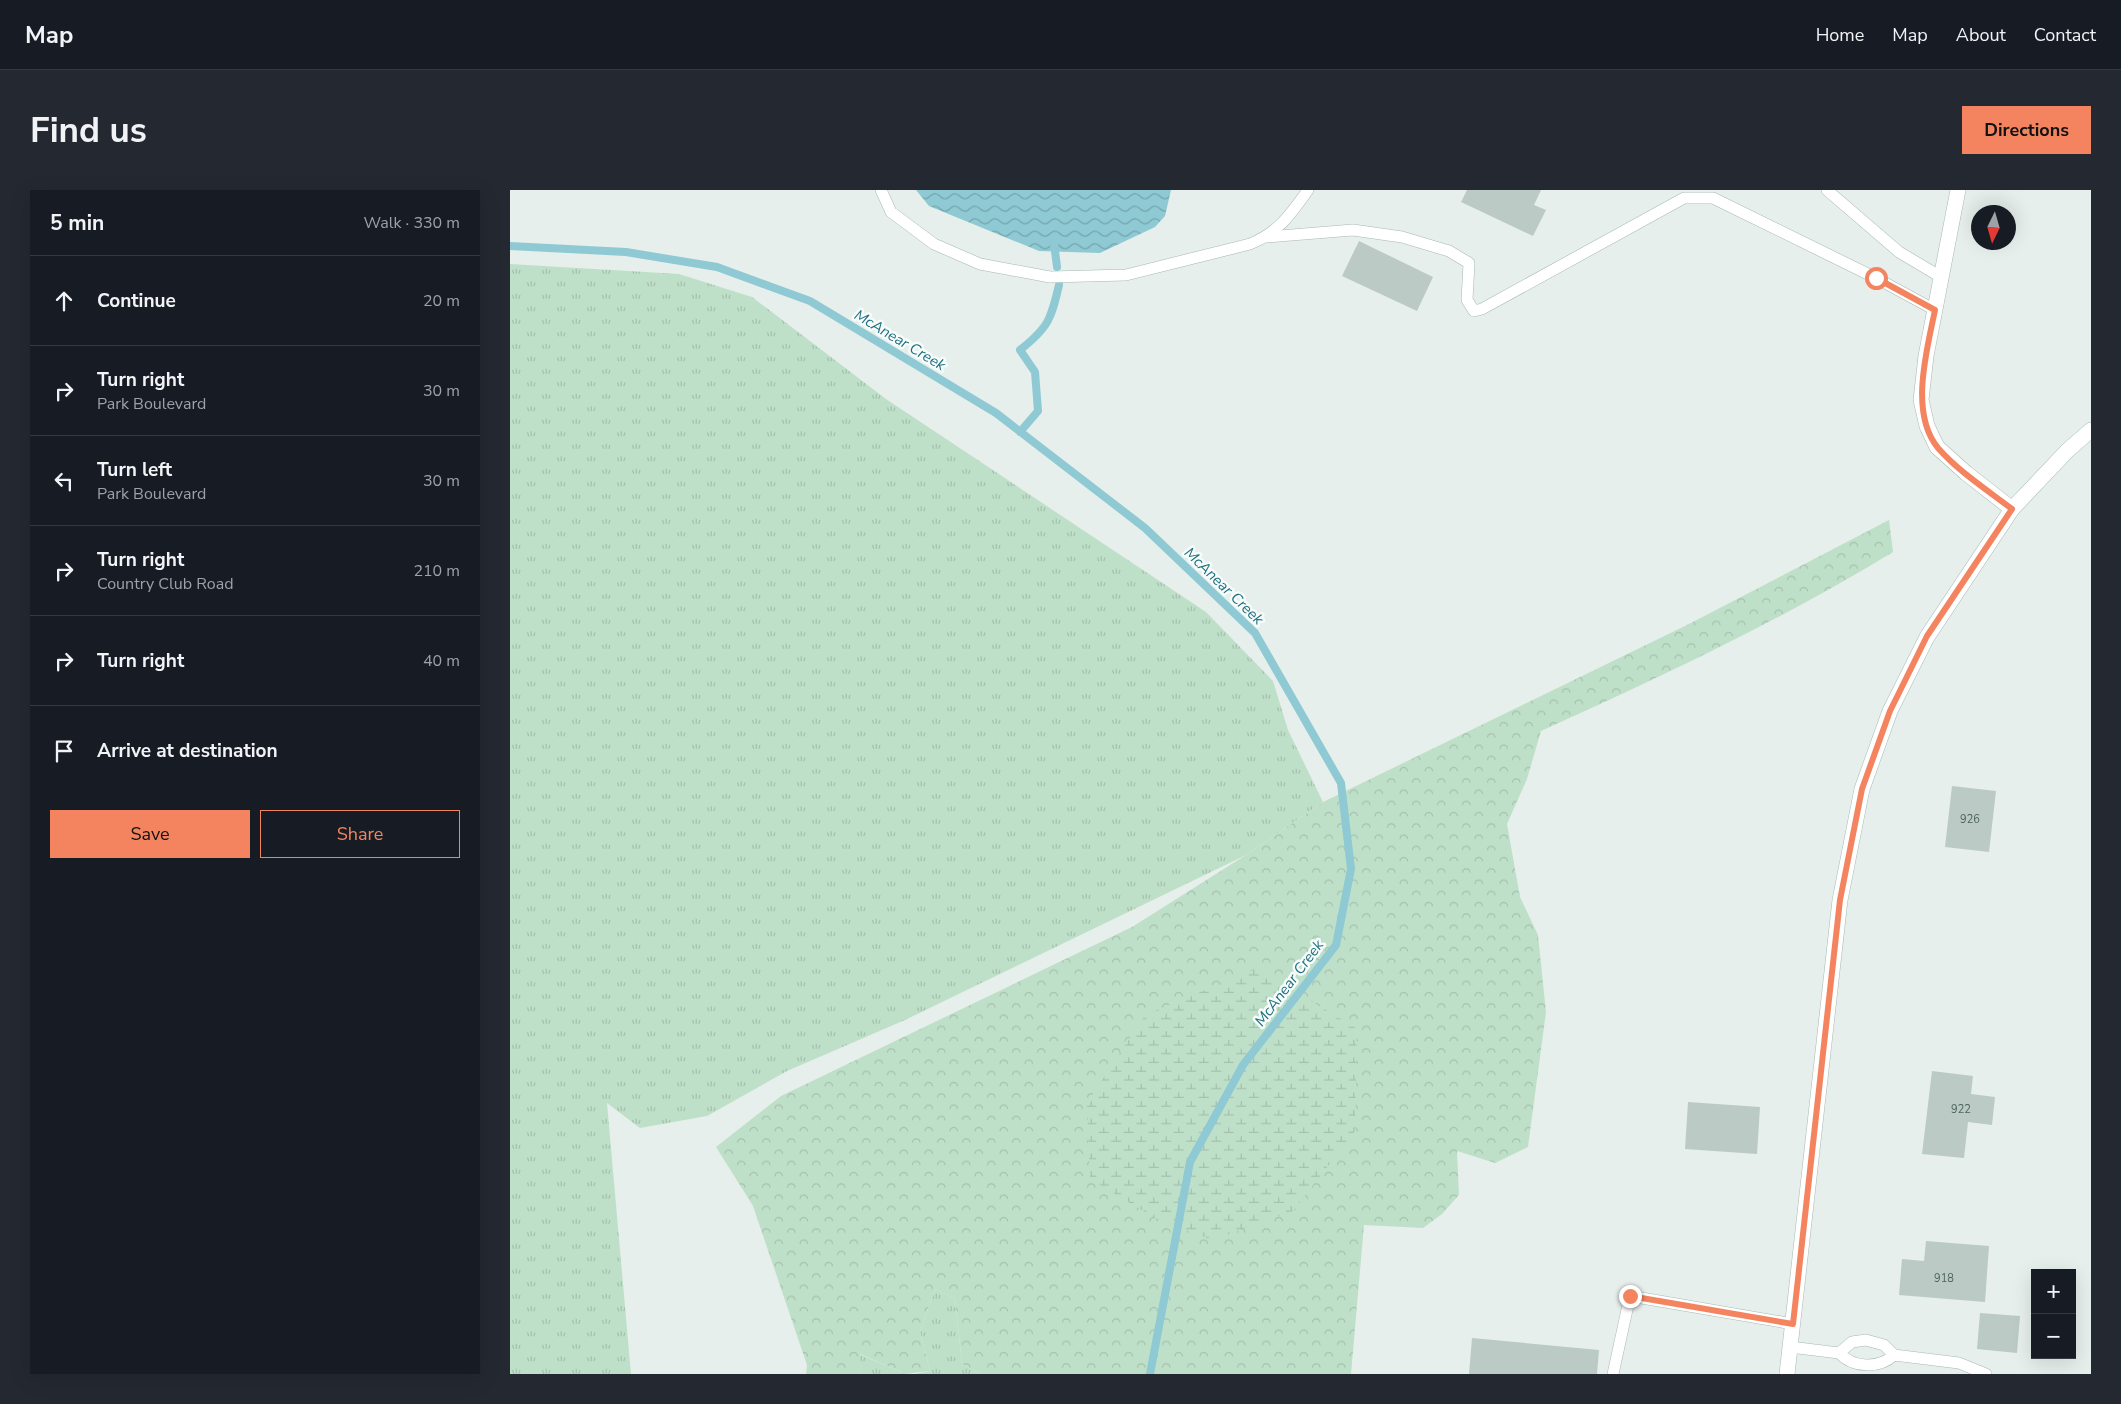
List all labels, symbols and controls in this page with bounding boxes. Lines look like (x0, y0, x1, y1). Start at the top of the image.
text: Map (25, 19, 73, 51)
text: Home (1816, 23, 1864, 47)
text: Map (1892, 23, 1928, 47)
text: About (1956, 23, 2006, 47)
text: Contact (2034, 23, 2096, 47)
button: Directions (1962, 106, 2091, 154)
text: Find us (30, 107, 147, 154)
north arrow (1971, 205, 2016, 250)
text: 5 min (50, 209, 104, 237)
text: Walk · 330 m (364, 212, 460, 234)
route start (1865, 267, 1888, 290)
icon: ahead (50, 287, 78, 315)
text: Continue (97, 288, 176, 314)
text: 20 m (423, 290, 460, 312)
water label: McAnear Creek (851, 305, 950, 375)
text: Turn right (97, 367, 184, 393)
icon: right (50, 377, 78, 405)
text: 30 m (423, 380, 460, 402)
text: Park Boulevard (97, 393, 206, 415)
text: Turn left (97, 457, 172, 483)
icon: left (50, 467, 78, 495)
text: 30 m (423, 470, 460, 492)
text: Park Boulevard (97, 483, 206, 505)
water label: McAnear Creek (1180, 543, 1268, 629)
text: Turn right (97, 547, 184, 573)
icon: right (50, 557, 78, 585)
text: 210 m (413, 560, 460, 582)
text: Country Club Road (97, 573, 233, 595)
icon: right (50, 647, 78, 675)
text: Turn right (97, 648, 184, 674)
text: 40 m (423, 650, 460, 672)
icon: arrive (50, 737, 78, 765)
text: Arrive at destination (97, 738, 278, 764)
button: Save (50, 810, 250, 858)
button: Share (260, 810, 460, 858)
house number: 926 (1960, 812, 1980, 827)
water label: McAnear Creek (1250, 935, 1328, 1030)
house number: 922 (1951, 1102, 1971, 1117)
map controls (2031, 1269, 2076, 1359)
button: + (2031, 1269, 2076, 1314)
house number: 918 (1934, 1271, 1954, 1286)
route end (1619, 1285, 1642, 1308)
button: − (2031, 1314, 2076, 1359)

